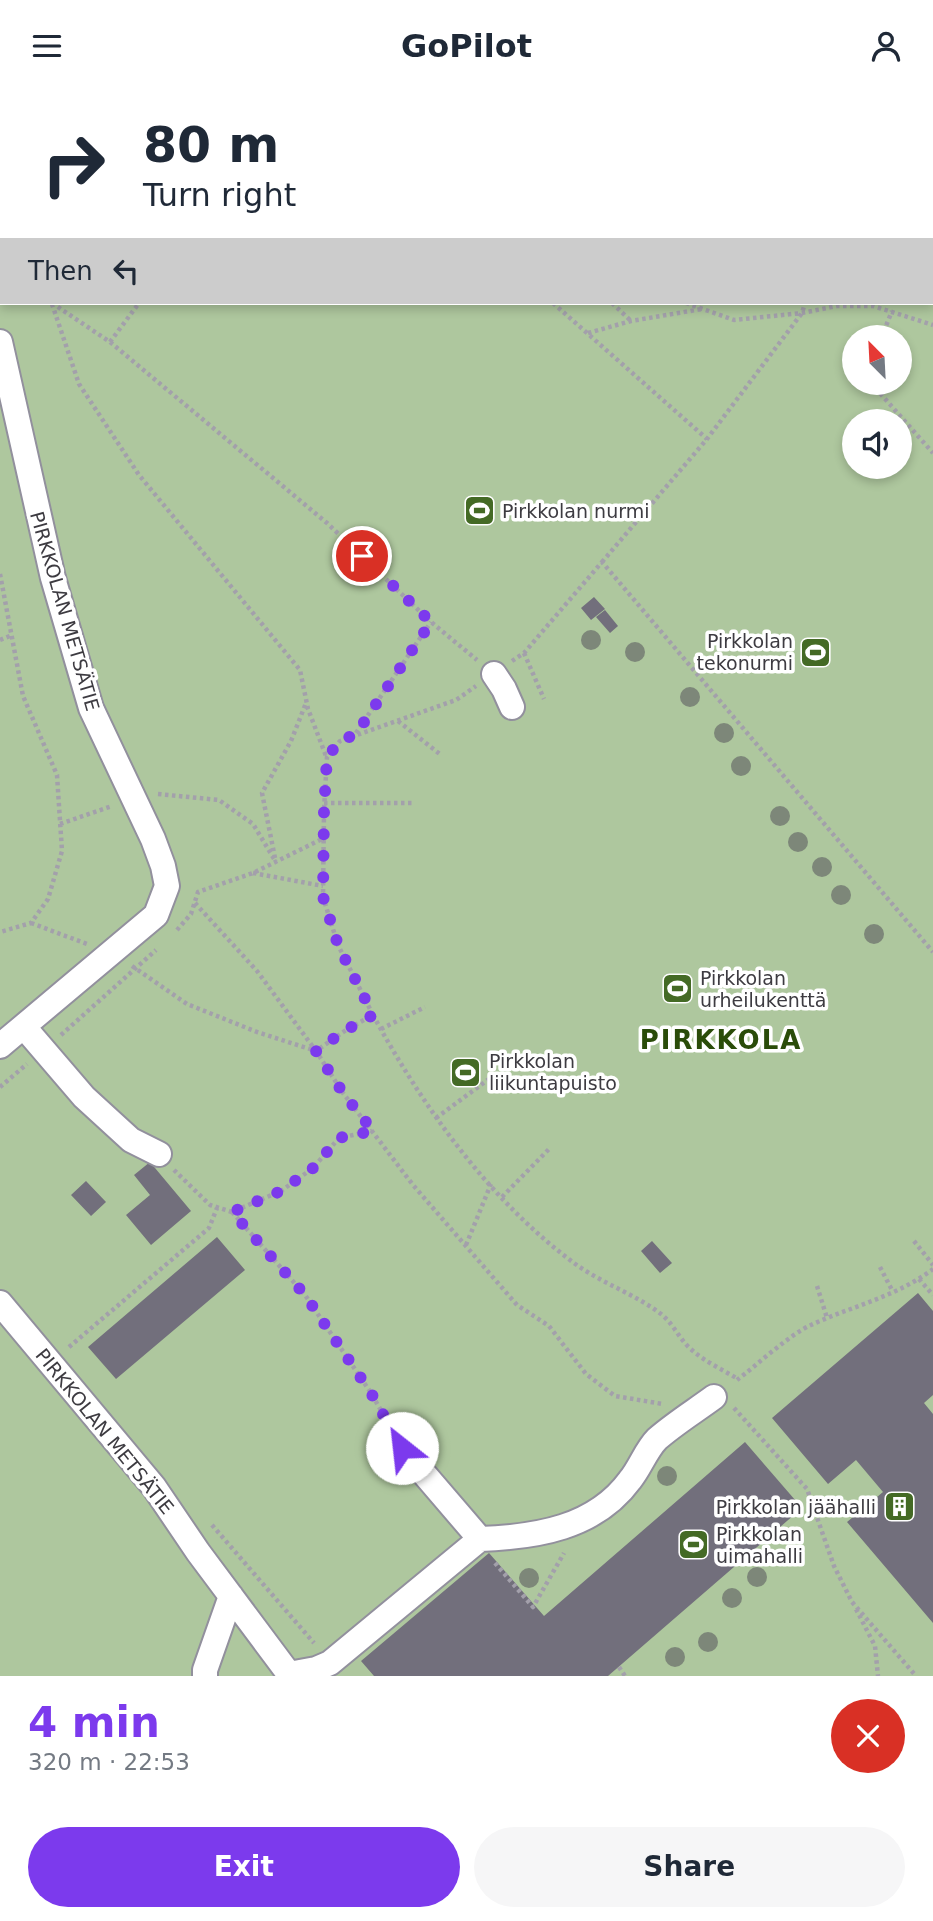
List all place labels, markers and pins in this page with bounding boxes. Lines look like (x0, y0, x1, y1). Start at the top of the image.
sports icon: Pirkkolan nurmi (462, 494, 496, 528)
place label: Pirkkolan nurmi (502, 500, 649, 522)
pin (332, 526, 392, 586)
place label: Pirkkolan tekonurmi (697, 630, 793, 674)
sports icon: Pirkkolan tekonurmi (799, 635, 833, 669)
place label: Pirkkolan urheilukenttä (700, 967, 826, 1011)
sports icon: Pirkkolan urheilukenttä (660, 972, 694, 1006)
place label: Pirkkolan liikuntapuisto (489, 1050, 617, 1094)
sports icon: Pirkkolan liikuntapuisto (449, 1055, 483, 1089)
building icon: Pirkkolan jäähalli (882, 1490, 916, 1524)
place label: Pirkkolan jäähalli (716, 1496, 876, 1518)
place label: Pirkkolan uimahalli (716, 1523, 803, 1567)
sports icon: Pirkkolan uimahalli (676, 1528, 710, 1562)

